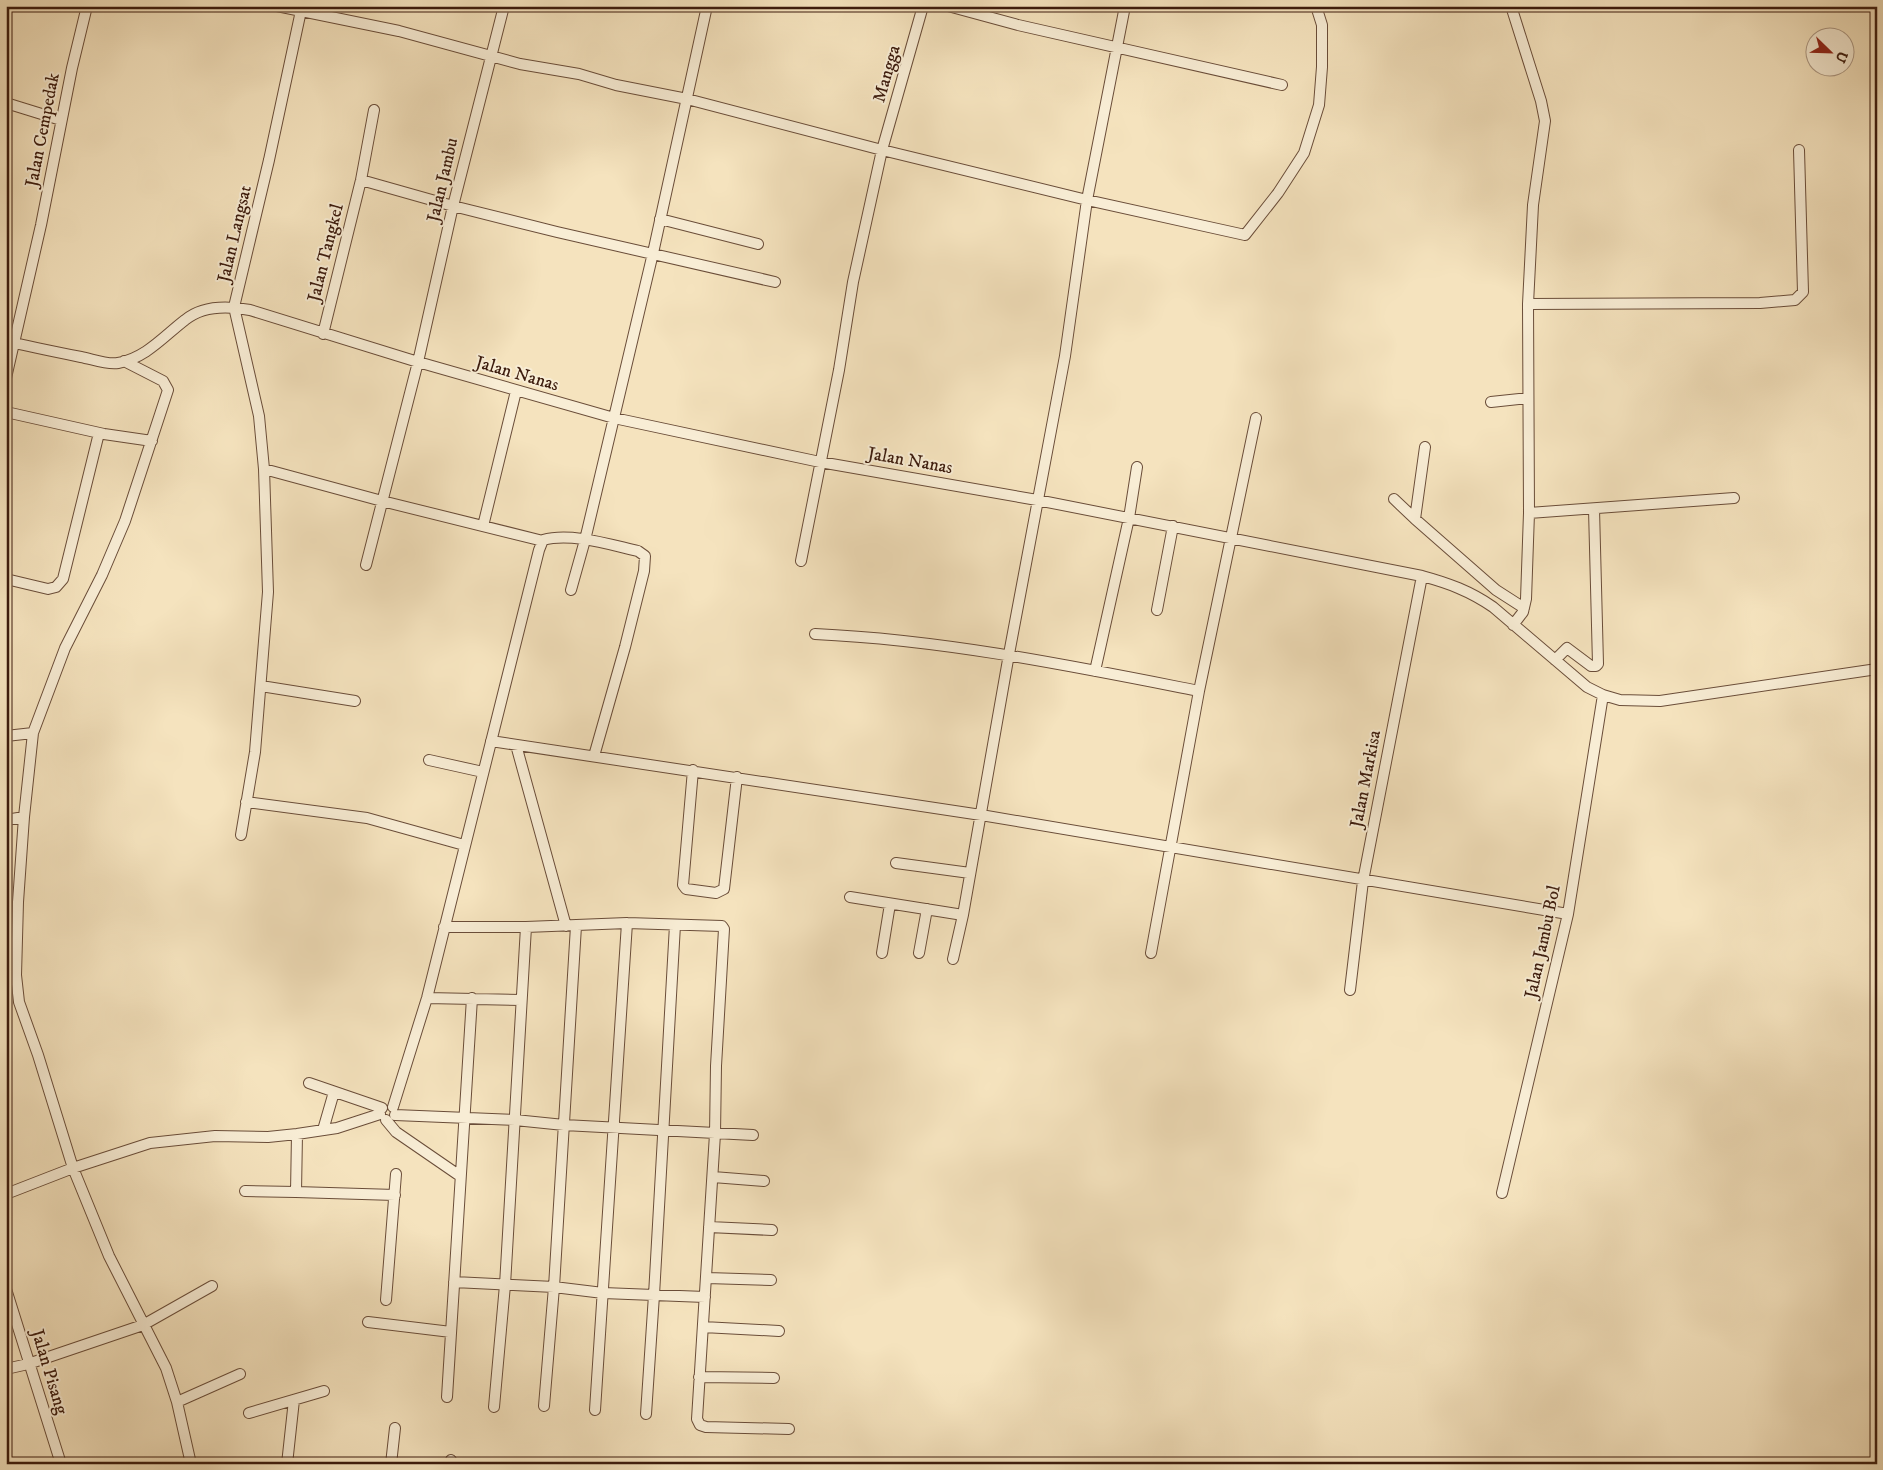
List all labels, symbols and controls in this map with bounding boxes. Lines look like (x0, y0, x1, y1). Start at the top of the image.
north arrow (1806, 28, 1856, 78)
street label: Mangga (868, 42, 906, 105)
text: U (1831, 48, 1851, 65)
street label: Jalan Cempedak (21, 71, 65, 191)
street label: Jalan Jambu (422, 135, 463, 226)
street label: Jalan Langsat (213, 183, 257, 287)
street label: Jalan Tangkel (303, 201, 349, 306)
street label: Jalan Nanas (471, 351, 561, 396)
street label: Jalan Nanas (864, 442, 954, 479)
street label: Jalan Markisa (1345, 728, 1386, 832)
street label: Jalan Jambu Bol (1520, 883, 1566, 1003)
street label: Jalan Pisang (25, 1325, 72, 1417)

